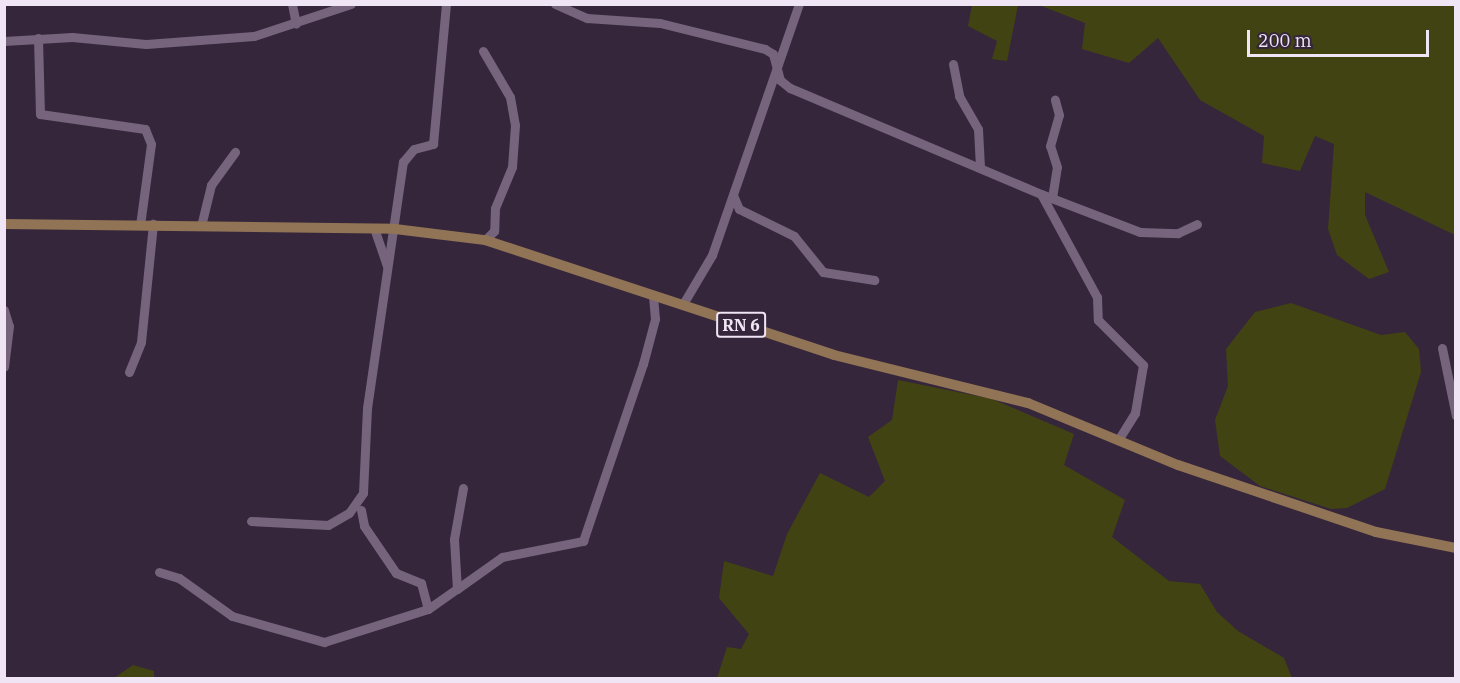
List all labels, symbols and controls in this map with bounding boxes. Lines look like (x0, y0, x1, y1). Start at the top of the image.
scale bar (1250, 18, 1432, 56)
text: 200 m (1258, 29, 1312, 52)
road number: RN 6 (716, 312, 766, 338)

